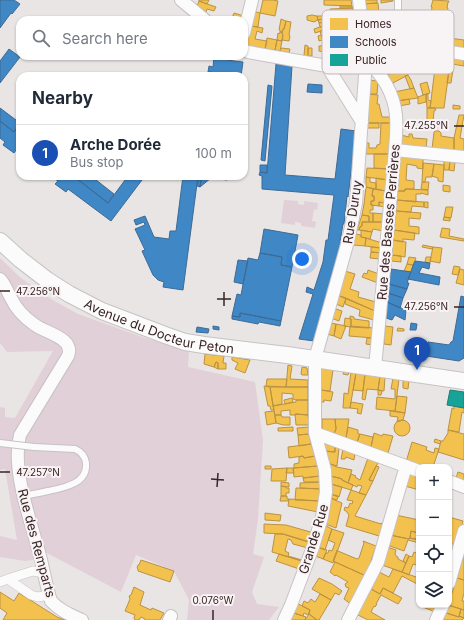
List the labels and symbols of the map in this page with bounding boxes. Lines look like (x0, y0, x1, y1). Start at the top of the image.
legend (322, 10, 454, 74)
text: Homes (355, 17, 392, 31)
text: Schools (355, 35, 397, 49)
text: Public (355, 53, 387, 67)
text: 47.255°N (404, 119, 448, 131)
street label: Rue des Basses Perrières (373, 143, 403, 301)
street label: Rue Duruy (339, 179, 365, 245)
your location (292, 249, 312, 269)
text: 47.256°N (16, 285, 60, 297)
street label: Avenue du Docteur Peton (82, 295, 235, 357)
text: 47.256°N (404, 300, 448, 312)
pin: 1 (404, 337, 430, 370)
text: 47.257°N (16, 466, 60, 478)
street label: Rue des Remparts (15, 487, 59, 599)
street label: Grande Rue (295, 502, 331, 576)
text: 0.076°W (193, 594, 234, 606)

